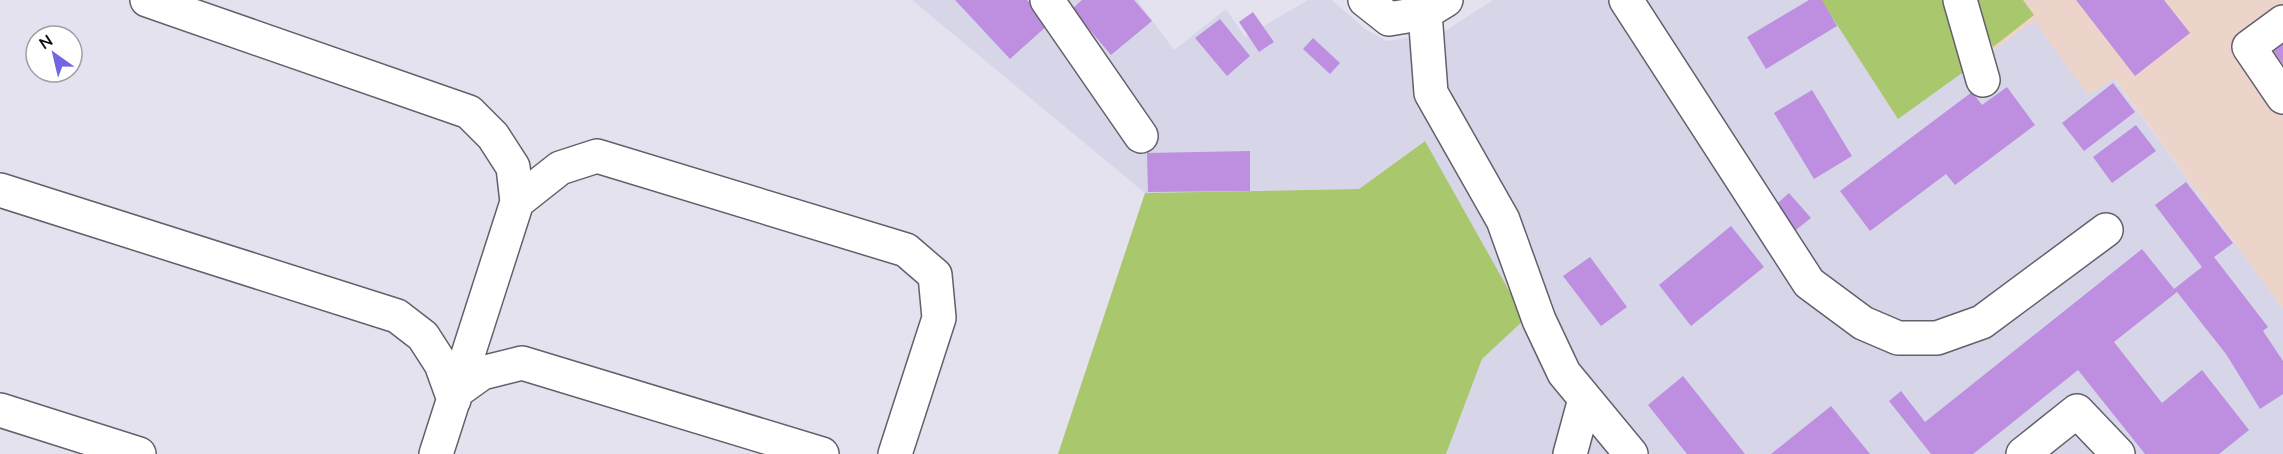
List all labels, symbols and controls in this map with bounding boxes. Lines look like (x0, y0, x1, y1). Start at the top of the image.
north arrow (24, 24, 84, 84)
text: N (35, 30, 56, 53)

